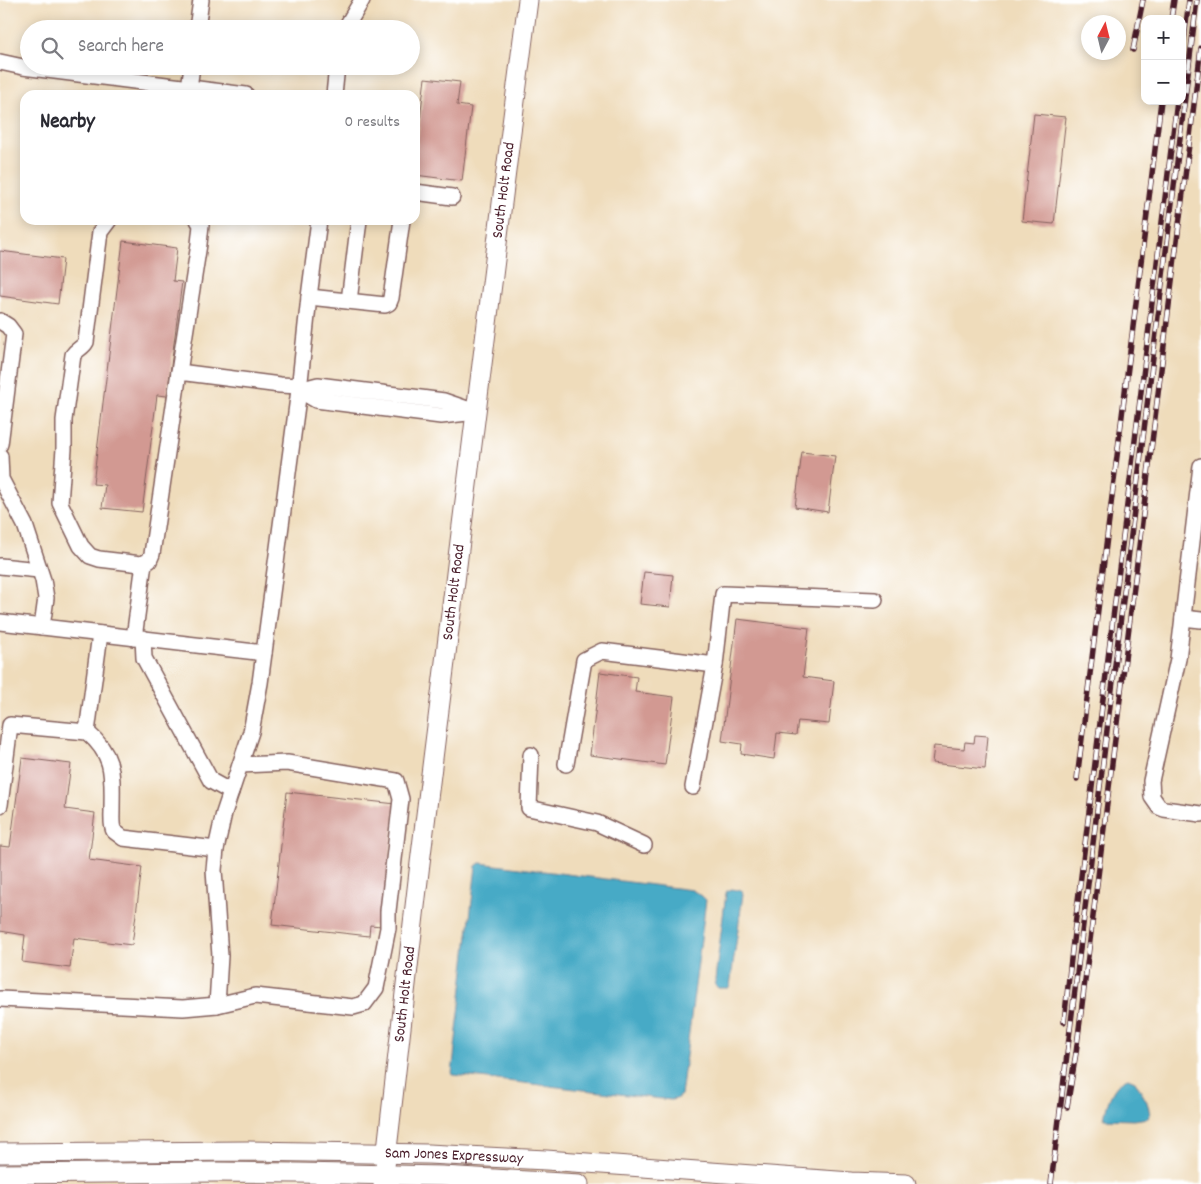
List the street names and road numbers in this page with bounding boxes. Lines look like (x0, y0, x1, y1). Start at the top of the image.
street label: South Holt Road (486, 141, 521, 240)
street label: South Holt Road (436, 543, 471, 642)
street label: South Holt Road (388, 945, 422, 1044)
street label: Sam Jones Expressway (385, 1142, 524, 1170)

